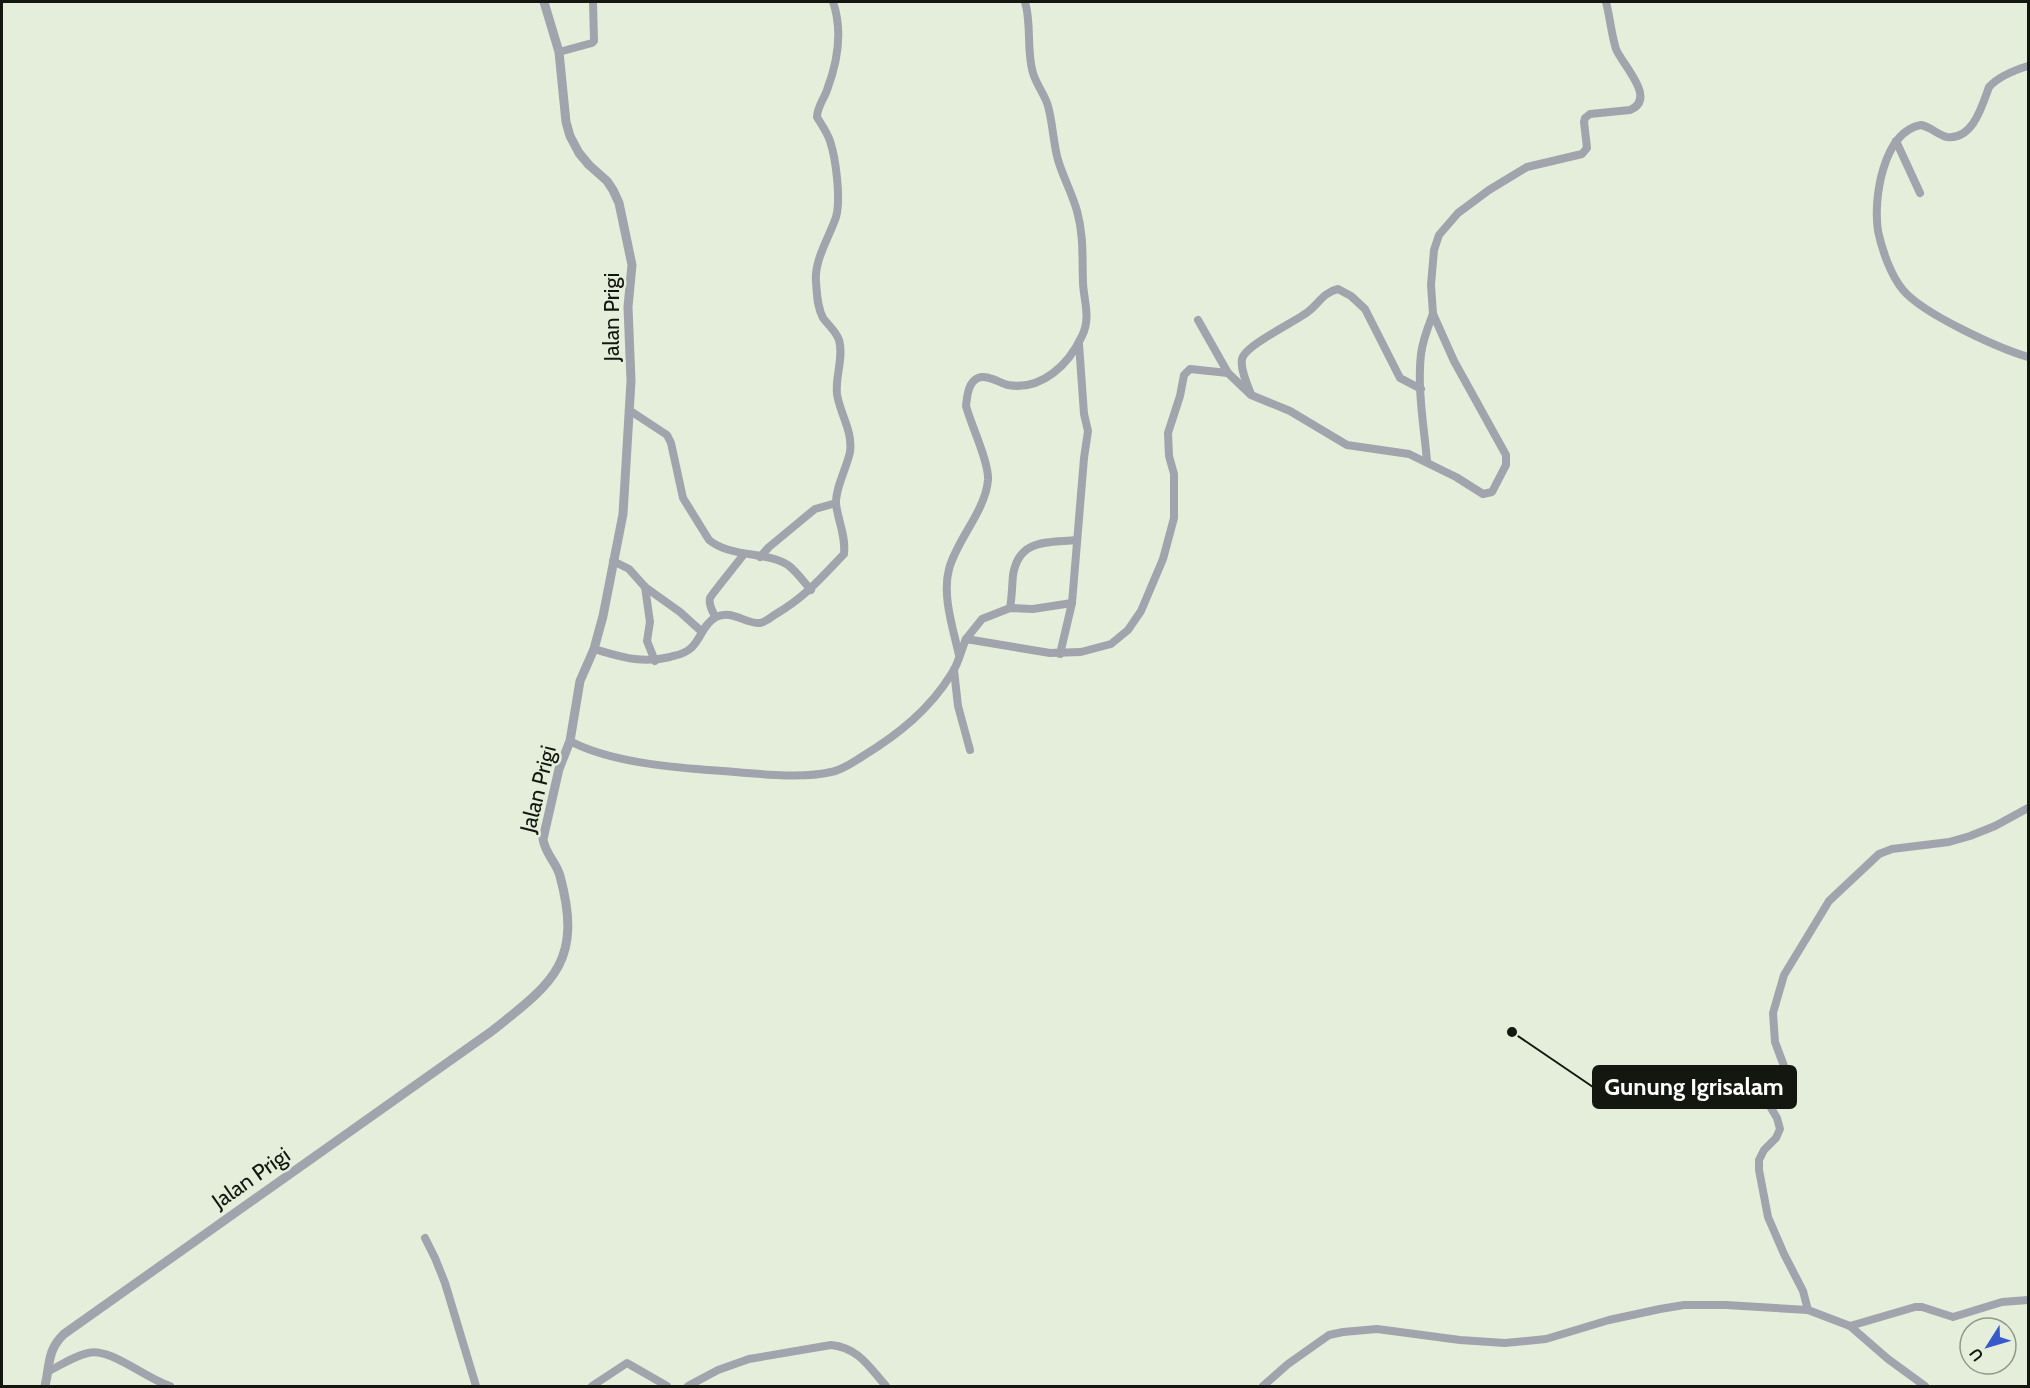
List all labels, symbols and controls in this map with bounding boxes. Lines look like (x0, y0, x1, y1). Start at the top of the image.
street label: Jalan Prigi (598, 272, 625, 363)
street label: Jalan Prigi (514, 743, 562, 836)
callout: Gunung Igrisalam (1593, 1066, 1796, 1108)
text: Gunung Igrisalam (1604, 1072, 1784, 1101)
street label: Jalan Prigi (206, 1141, 295, 1215)
north arrow (1958, 1316, 2018, 1376)
text: U (1965, 1344, 1987, 1365)

